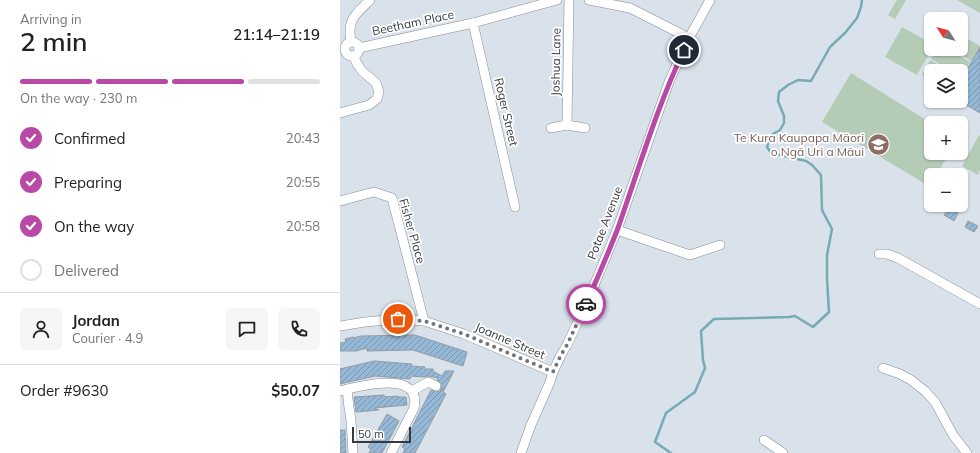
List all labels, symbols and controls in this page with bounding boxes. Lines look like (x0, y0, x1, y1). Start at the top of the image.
street label: Beetham Place (370, 6, 455, 39)
text: Arriving in (20, 11, 82, 27)
north arrow (924, 12, 968, 56)
map controls (924, 12, 968, 212)
text: 2 min (20, 25, 88, 58)
text: 21:14–21:19 (233, 25, 320, 44)
street label: Joshua Lane (547, 28, 564, 96)
pin (667, 33, 701, 67)
icon: home (673, 39, 695, 61)
button: layers (924, 64, 968, 108)
street label: Roger Street (491, 76, 522, 147)
text: On the way · 230 m (20, 90, 137, 106)
button: + (924, 116, 968, 160)
icon: check (20, 127, 42, 149)
text: Confirmed (54, 129, 125, 148)
text: 20:43 (286, 130, 320, 146)
place label: Te Kura Kaupapa Māori o Ngā Uri a Māui (734, 130, 864, 159)
school or university icon: Te Kura Kaupapa Māori o Ngā Uri a Māui (866, 132, 892, 158)
button: − (924, 168, 968, 212)
icon: check (20, 171, 42, 193)
text: Preparing (54, 173, 122, 192)
text: 20:55 (286, 174, 320, 190)
street label: Potae Avenue (584, 184, 625, 262)
street label: Fisher Place (396, 197, 429, 265)
icon: check (20, 215, 42, 237)
text: On the way (54, 217, 134, 236)
text: 20:58 (286, 218, 320, 234)
text: Delivered (54, 261, 119, 280)
courier (566, 284, 606, 324)
icon: car (575, 293, 597, 315)
pin (381, 302, 415, 336)
button: person (20, 308, 62, 350)
button: chat (226, 308, 268, 350)
button: phone (278, 308, 320, 350)
icon: bag (387, 308, 409, 330)
text: Jordan (72, 311, 120, 330)
street label: Joanne Street (473, 319, 548, 362)
text: Courier · 4.9 (72, 330, 143, 346)
text: Order #9630 (20, 381, 108, 400)
text: $50.07 (271, 381, 320, 400)
scale bar (352, 425, 411, 444)
text: 50 m (358, 427, 384, 441)

